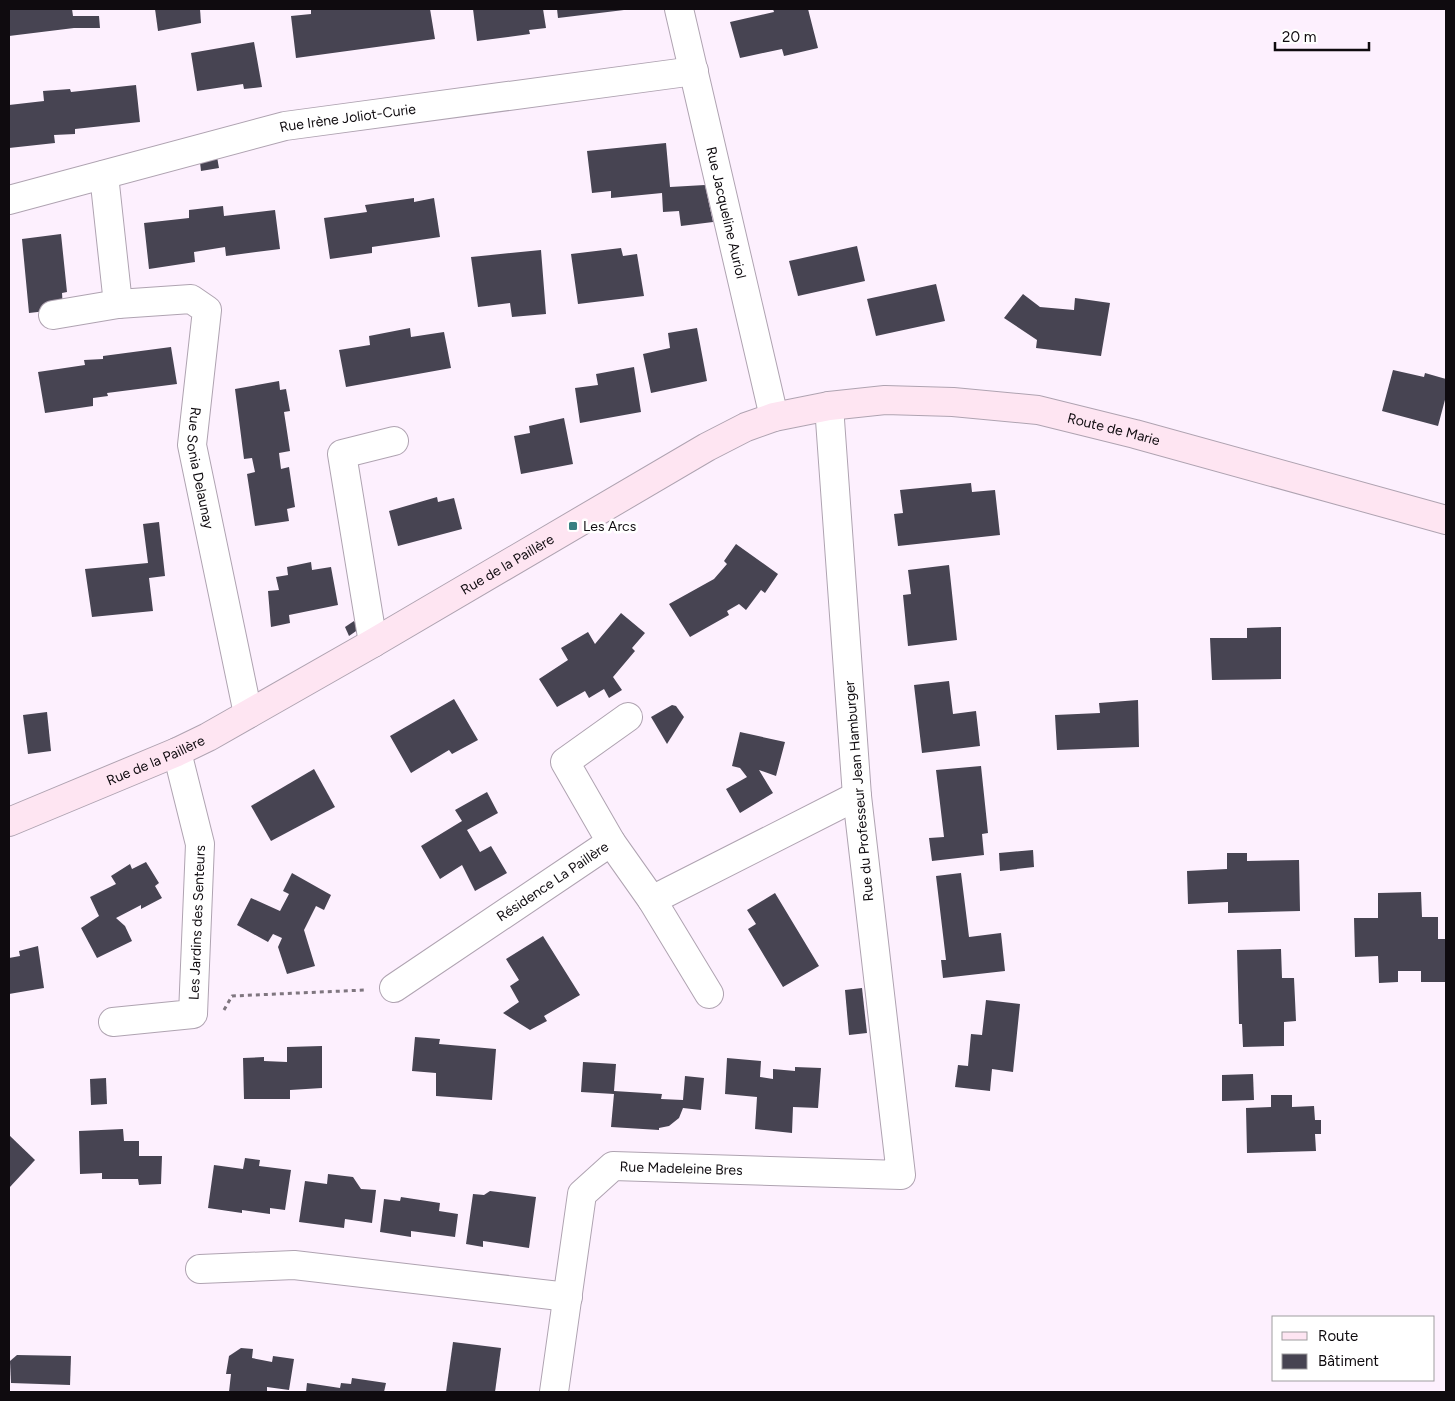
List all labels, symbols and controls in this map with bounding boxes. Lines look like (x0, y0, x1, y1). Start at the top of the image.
scale bar (1275, 20, 1369, 52)
text: 20 m (1282, 28, 1316, 46)
street label: Rue Irène Joliot-Curie (278, 100, 417, 136)
street label: Rue Jacqueline Auriol (703, 145, 750, 280)
street label: Rue Sonia Delaunay (183, 406, 218, 531)
street label: Route de Marie (1066, 409, 1162, 449)
place label: Les Arcs (583, 518, 636, 535)
marker: Les Arcs (567, 520, 579, 532)
street label: Rue de la Paillère (458, 530, 557, 598)
street label: Rue du Professeur Jean Hamburger (841, 680, 877, 902)
street label: Rue de la Paillère (104, 731, 208, 789)
street label: Résidence La Paillère (493, 838, 612, 925)
street label: Les Jardins des Senteurs (185, 845, 208, 1000)
street label: Rue Madeleine Bres (619, 1158, 743, 1179)
legend (1272, 1316, 1435, 1381)
text: Route (1318, 1327, 1358, 1345)
text: Bâtiment (1318, 1352, 1379, 1370)

